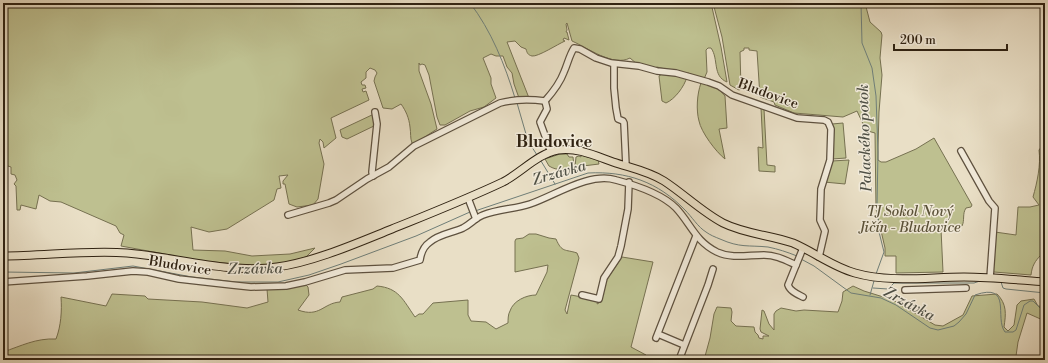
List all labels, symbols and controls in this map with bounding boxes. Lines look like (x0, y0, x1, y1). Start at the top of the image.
scale bar (894, 26, 1007, 52)
text: 200 m (900, 33, 936, 48)
street label: Bludovice (734, 74, 801, 113)
water label: Palackého potok (854, 84, 876, 193)
district label: Bludovice (516, 132, 593, 152)
water label: Zrzávka (530, 156, 589, 190)
park label: TJ Sokol Nový Jičín - Bludovice (857, 203, 961, 237)
street label: Bludovice (146, 252, 213, 280)
water label: Zrzávka (227, 259, 283, 279)
water label: Zrzávka (880, 283, 938, 326)

